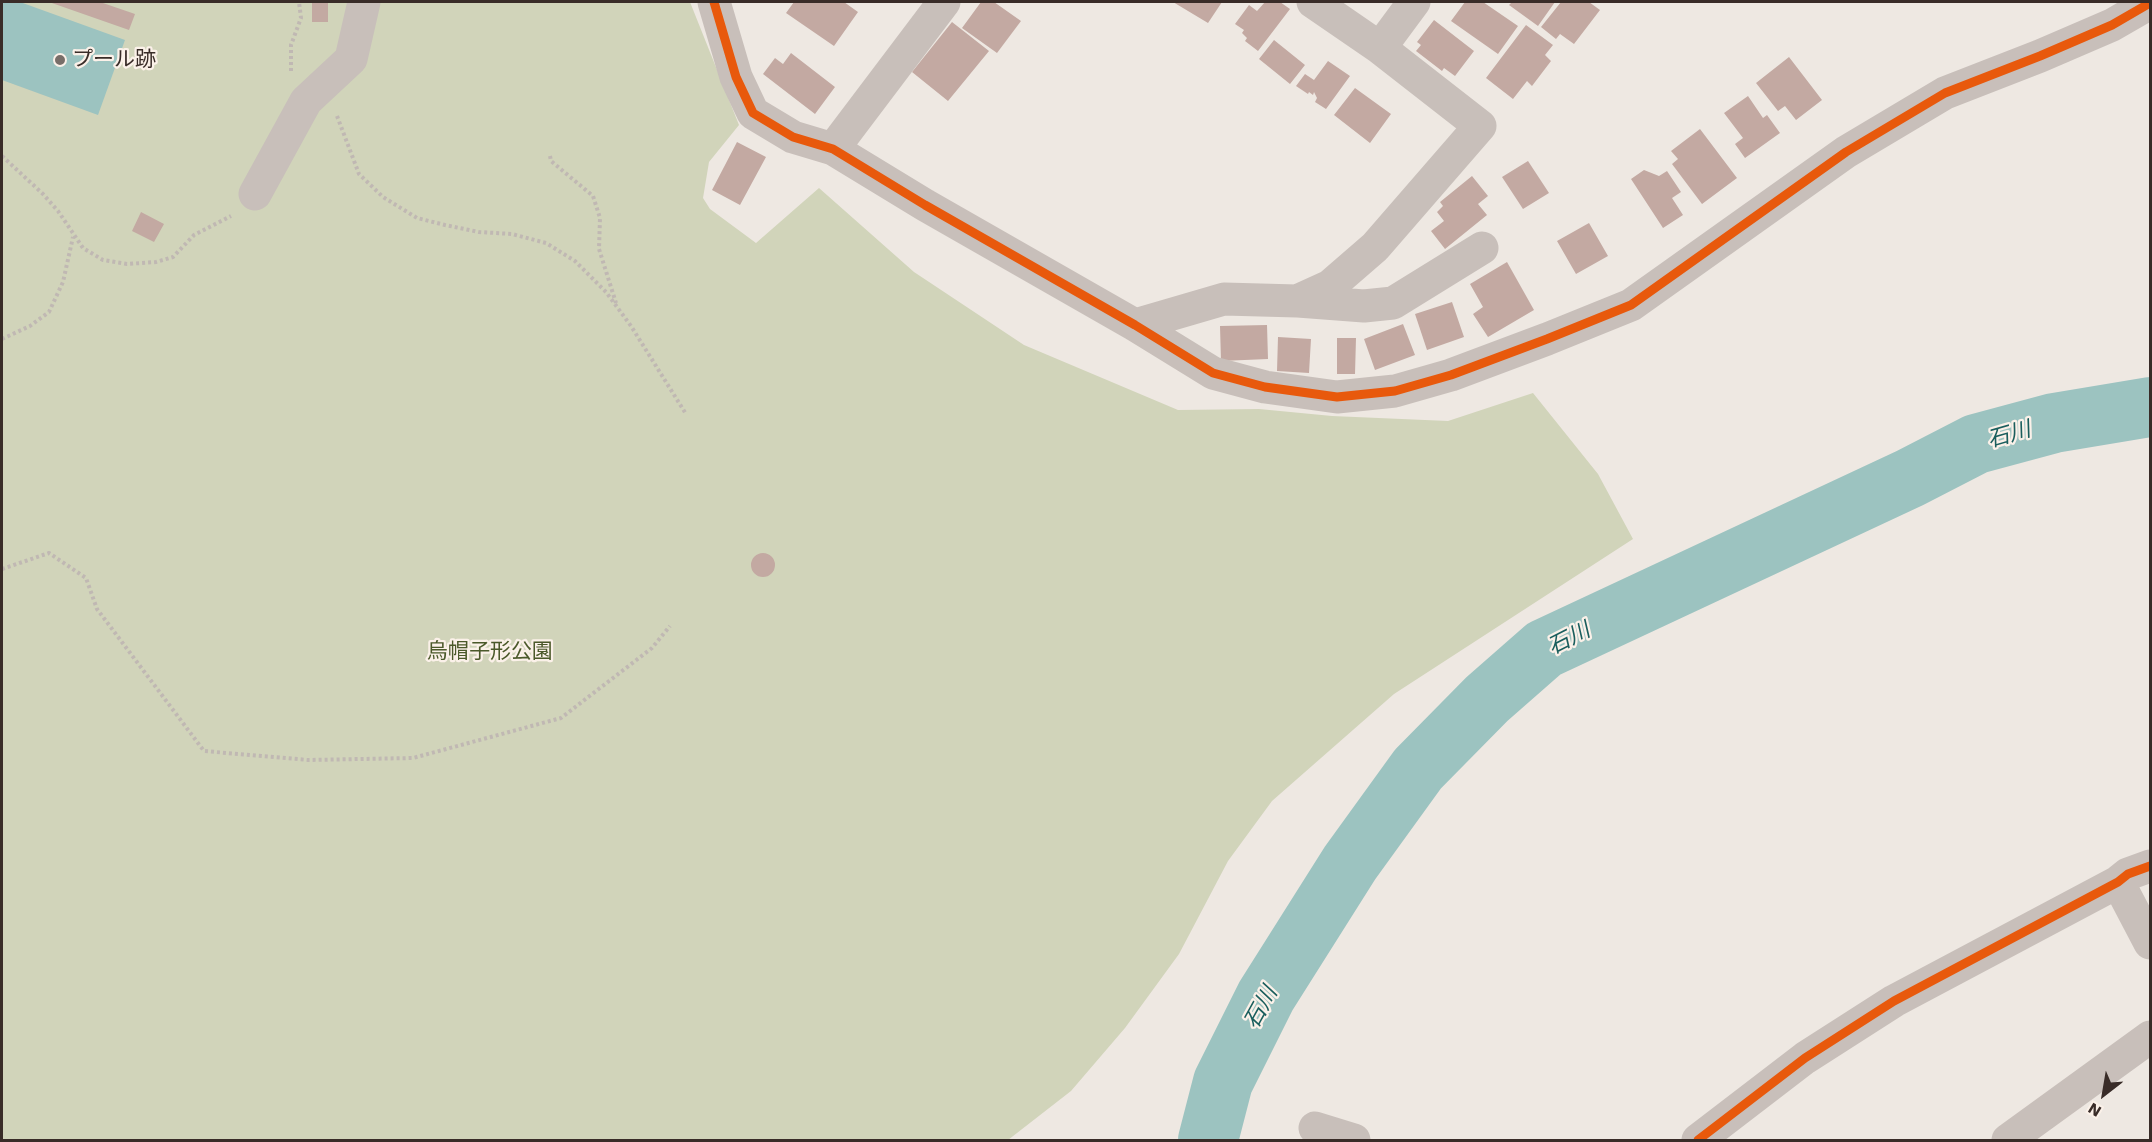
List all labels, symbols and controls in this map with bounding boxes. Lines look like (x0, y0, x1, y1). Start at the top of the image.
place label: プール跡 (72, 47, 156, 73)
marker: プール跡 (53, 53, 67, 67)
water label: 石川 (1984, 416, 2034, 454)
water label: 石川 (1543, 617, 1595, 661)
park label: 烏帽子形公園 (427, 639, 553, 665)
water label: 石川 (1239, 982, 1283, 1034)
north arrow (2074, 1064, 2134, 1124)
text: N (2085, 1099, 2104, 1121)

